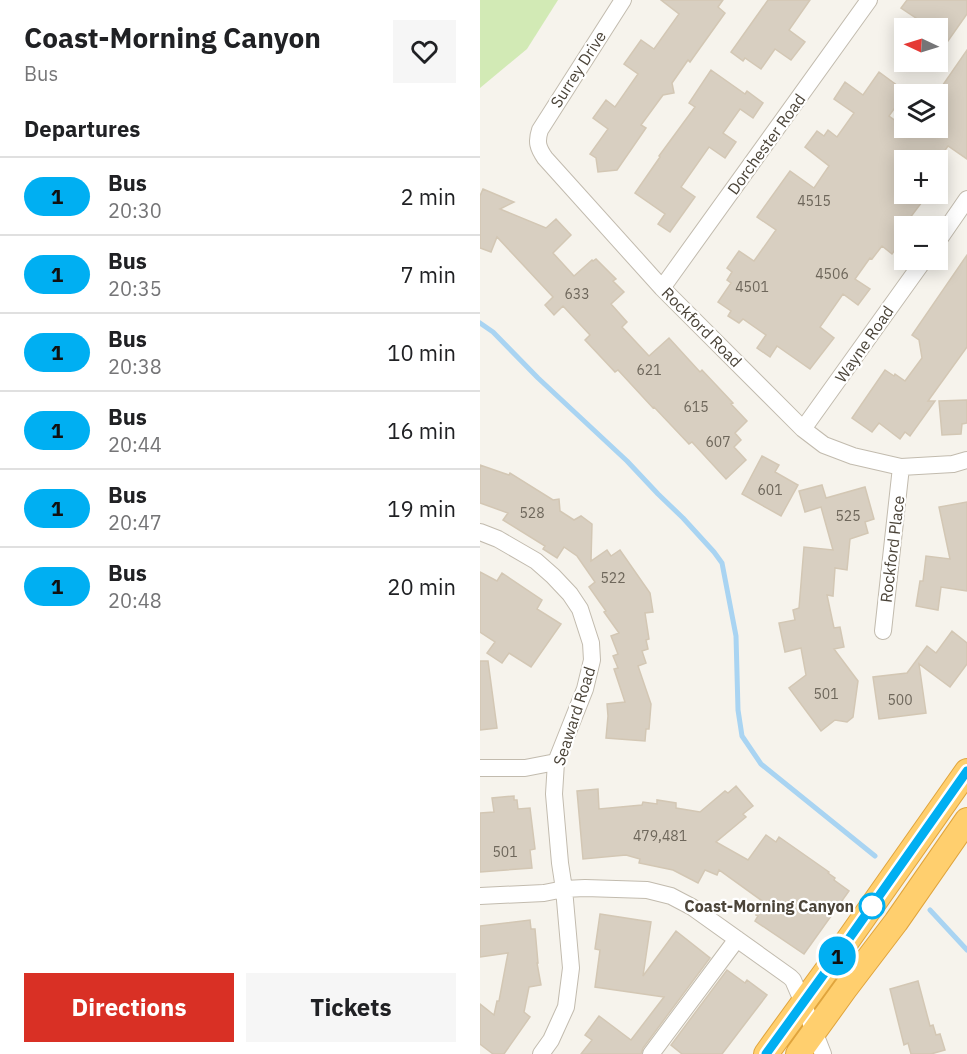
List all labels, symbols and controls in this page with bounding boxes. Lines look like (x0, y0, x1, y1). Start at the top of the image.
north arrow (894, 18, 948, 72)
map controls (894, 18, 948, 270)
text: Coast-Morning Canyon (24, 19, 321, 56)
button: heart (393, 20, 456, 83)
street label: Surrey Drive (546, 27, 610, 111)
text: Bus (24, 60, 58, 87)
button: layers (894, 84, 948, 138)
street label: Dorchester Road (723, 90, 809, 198)
text: Departures (24, 114, 140, 143)
button: + (894, 150, 948, 204)
text: Bus (108, 168, 147, 197)
text: 1 (51, 182, 63, 210)
text: 2 min (400, 182, 456, 211)
house number: 4515 (797, 192, 831, 210)
text: 20:30 (108, 197, 162, 224)
button: − (894, 216, 948, 270)
text: Bus (108, 246, 147, 275)
text: 1 (51, 260, 63, 288)
text: 7 min (400, 260, 456, 289)
house number: 4506 (815, 265, 849, 283)
text: 20:35 (108, 275, 162, 302)
house number: 4501 (735, 278, 769, 296)
street label: Rockford Road (658, 283, 746, 371)
house number: 633 (564, 285, 590, 303)
street label: Wayne Road (830, 302, 898, 386)
text: Bus (108, 324, 147, 353)
text: 1 (51, 338, 63, 366)
text: 10 min (387, 338, 456, 367)
text: 20:38 (108, 353, 162, 380)
house number: 621 (636, 361, 662, 379)
house number: 615 (683, 398, 709, 416)
text: Bus (108, 402, 147, 431)
text: 1 (51, 416, 63, 444)
text: 16 min (387, 416, 456, 445)
text: 20:44 (108, 431, 162, 458)
house number: 607 (705, 433, 731, 451)
text: Bus (108, 480, 147, 509)
house number: 601 (757, 481, 783, 499)
text: 1 (51, 494, 63, 522)
text: 19 min (387, 494, 456, 523)
street label: Rockford Place (876, 494, 909, 604)
house number: 528 (519, 504, 545, 522)
house number: 525 (835, 507, 861, 525)
text: 20:47 (108, 509, 162, 536)
text: Bus (108, 558, 147, 587)
house number: 522 (600, 569, 626, 587)
text: 1 (51, 572, 63, 600)
text: 20 min (387, 572, 456, 601)
text: 20:48 (108, 587, 162, 614)
street label: Seaward Road (549, 664, 599, 768)
house number: 501 (813, 685, 839, 703)
house number: 500 (887, 691, 913, 709)
house number: 479,481 (633, 827, 687, 845)
house number: 501 (492, 843, 518, 861)
marker: Coast-Morning Canyon (859, 893, 885, 919)
place label: Coast-Morning Canyon (684, 896, 854, 916)
line badge: 1 (818, 936, 856, 976)
text: 1 (831, 942, 843, 970)
button: Directions (24, 973, 234, 1042)
button: Tickets (246, 973, 456, 1042)

